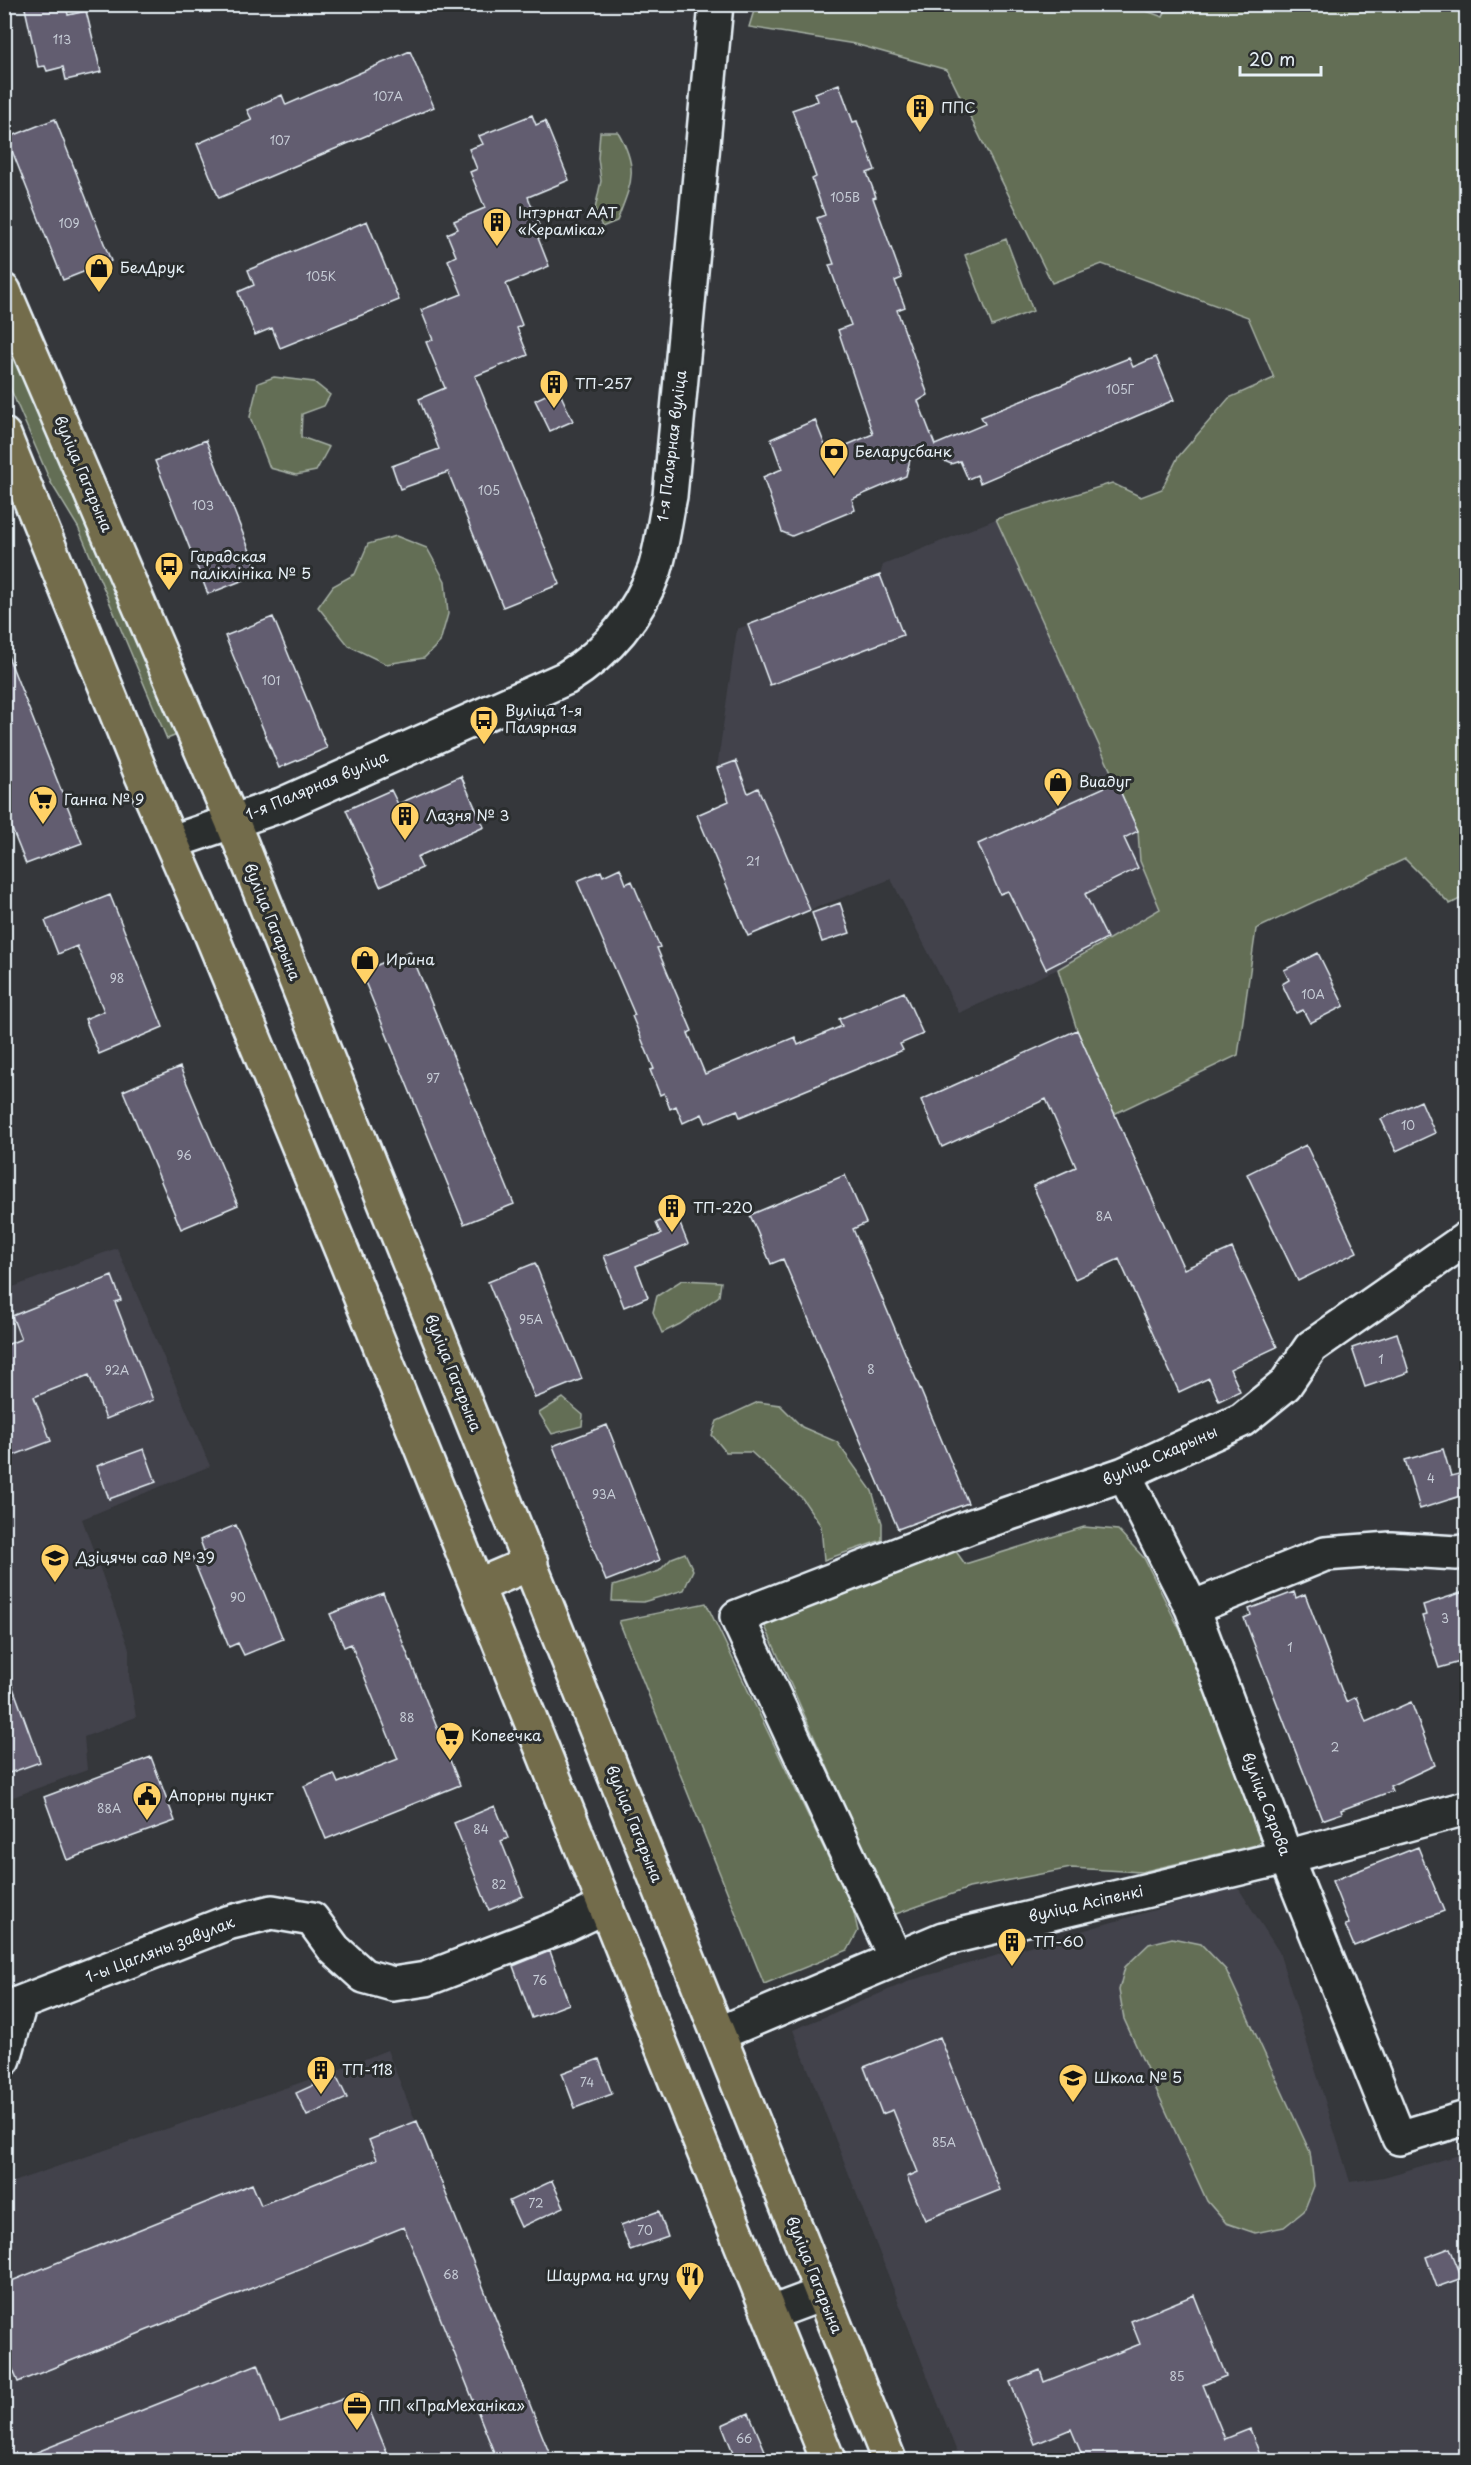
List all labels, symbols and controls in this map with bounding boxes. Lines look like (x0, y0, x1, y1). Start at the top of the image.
house number: 113 (53, 30, 71, 48)
scale bar (1240, 39, 1321, 77)
text: 20 m (1249, 45, 1295, 72)
house number: 107А (373, 87, 403, 105)
building icon: ППС (904, 92, 936, 134)
place label: ППС (941, 95, 976, 118)
house number: 107 (270, 131, 291, 149)
house number: 105В (830, 188, 860, 206)
place label: Інтэрнат ААТ «Кераміка» (518, 200, 618, 240)
building icon: Інтэрнат ААТ «Кераміка» (481, 206, 513, 248)
house number: 109 (58, 214, 80, 232)
shop icon: БелДрук (83, 252, 115, 294)
place label: БелДрук (120, 255, 184, 278)
house number: 105К (306, 267, 336, 285)
building icon: ТП-257 (538, 368, 570, 410)
street label: 1-я Палярная вуліца (650, 368, 691, 523)
place label: ТП-257 (575, 371, 632, 394)
house number: 105Г (1106, 380, 1135, 398)
street label: вуліца Гагарына (49, 411, 120, 536)
bank icon: Беларусбанк (818, 436, 850, 478)
place label: Беларусбанк (855, 439, 952, 462)
house number: 105 (478, 481, 500, 499)
house number: 103 (192, 496, 214, 514)
place label: Гарадская паліклініка № 5 (190, 544, 311, 584)
bus stop icon: Гарадская паліклініка № 5 (153, 550, 185, 592)
house number: 101 (262, 671, 280, 689)
place label: Вуліца 1-я Палярная (505, 698, 582, 738)
bus stop icon: Вуліца 1-я Палярная (468, 704, 500, 746)
street label: 1-я Палярная вуліца (242, 744, 392, 825)
shop icon: Виадуг (1042, 766, 1074, 808)
place label: Виадуг (1079, 769, 1132, 792)
supermarket icon: Ганна № 9 (27, 784, 59, 826)
place label: Ганна № 9 (64, 787, 144, 810)
building icon: Лазня № 3 (389, 800, 421, 842)
place label: Лазня № 3 (426, 803, 510, 826)
house number: 21 (746, 852, 760, 870)
street label: вуліца Гагарына (239, 859, 308, 984)
shop icon: Ирина (349, 944, 381, 986)
place label: Ирина (386, 947, 435, 970)
house number: 98 (110, 969, 124, 987)
house number: 10А (1301, 985, 1325, 1003)
house number: 97 (426, 1069, 440, 1087)
house number: 10 (1401, 1116, 1415, 1134)
house number: 96 (176, 1146, 192, 1164)
building icon: ТП-220 (656, 1192, 688, 1234)
place label: ТП-220 (693, 1195, 753, 1218)
house number: 8А (1096, 1207, 1112, 1225)
street label: вуліца Гагарына (420, 1310, 489, 1435)
house number: 95А (519, 1310, 543, 1328)
house number: 1 (1378, 1350, 1384, 1368)
house number: 8 (867, 1360, 875, 1378)
house number: 92А (105, 1361, 129, 1379)
street label: вуліца Скарыны (1098, 1419, 1221, 1490)
house number: 4 (1427, 1469, 1435, 1487)
house number: 93А (592, 1485, 616, 1503)
school or university icon: Дзіцячы сад № 39 (39, 1542, 71, 1584)
place label: Дзіцячы сад № 39 (75, 1545, 215, 1568)
house number: 90 (230, 1588, 246, 1606)
house number: 3 (1441, 1609, 1449, 1627)
house number: 1 (1287, 1638, 1293, 1656)
house number: 88 (400, 1708, 414, 1726)
supermarket icon: Копеечка (434, 1720, 466, 1762)
place label: Копеечка (471, 1723, 542, 1746)
house number: 2 (1331, 1738, 1339, 1756)
street label: вуліца Сярова (1237, 1748, 1298, 1859)
street label: вуліца Гагарына (601, 1761, 670, 1886)
public building icon: Апорны пункт (131, 1780, 163, 1822)
place label: Апорны пункт (168, 1783, 274, 1806)
house number: 88А (97, 1799, 121, 1817)
house number: 84 (473, 1820, 489, 1838)
house number: 82 (492, 1875, 507, 1893)
street label: вуліца Асіпенкі (1026, 1878, 1145, 1927)
street label: 1-ы Цагляны завулак (82, 1910, 237, 1988)
building icon: ТП-60 (996, 1926, 1028, 1968)
place label: ТП-60 (1033, 1929, 1084, 1952)
house number: 76 (533, 1971, 547, 1989)
building icon: ТП-118 (305, 2054, 337, 2096)
place label: ТП-118 (342, 2057, 393, 2080)
school or university icon: Школа № 5 (1057, 2062, 1089, 2104)
place label: Школа № 5 (1094, 2065, 1182, 2088)
house number: 74 (580, 2073, 594, 2091)
house number: 85А (932, 2133, 956, 2151)
house number: 72 (528, 2194, 544, 2212)
street label: вуліца Гагарына (781, 2212, 850, 2337)
house number: 70 (637, 2221, 653, 2239)
restaurant icon: Шаурма на углу (674, 2260, 706, 2302)
place label: Шаурма на углу (547, 2263, 669, 2286)
house number: 68 (443, 2265, 459, 2283)
house number: 85 (1170, 2367, 1184, 2385)
office icon: ПП «ПраМеханіка» (341, 2390, 373, 2432)
place label: ПП «ПраМеханіка» (378, 2393, 525, 2416)
house number: 66 (736, 2429, 752, 2447)

